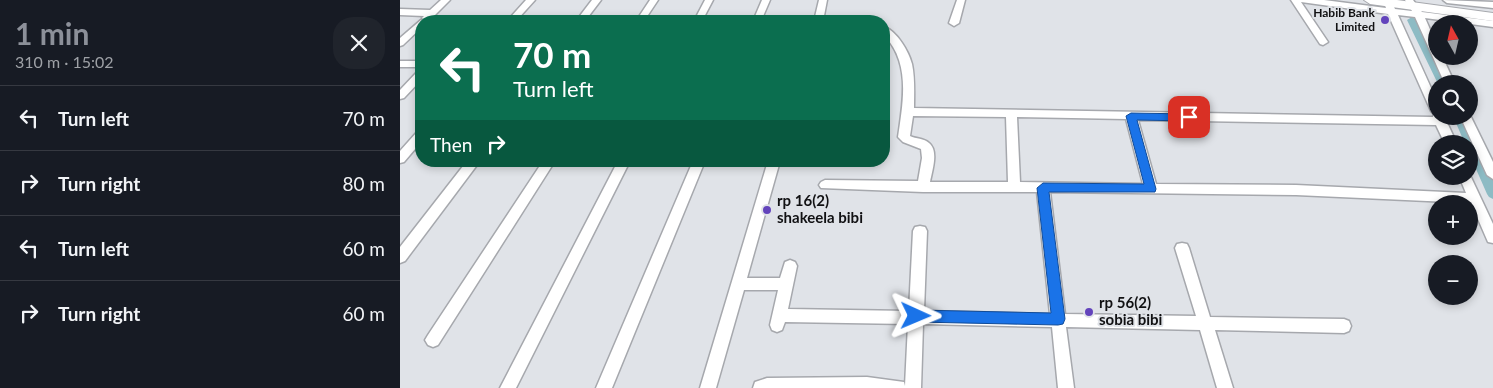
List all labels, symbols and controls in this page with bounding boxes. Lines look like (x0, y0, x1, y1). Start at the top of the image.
place label: Habib Bank Limited (1313, 5, 1376, 34)
marker: Habib Bank Limited (1379, 14, 1391, 26)
text: 1 min (15, 15, 89, 51)
north arrow (1428, 15, 1478, 65)
map controls (1428, 15, 1478, 305)
button: close (333, 17, 385, 69)
text: 70 m (513, 33, 591, 75)
icon: left (430, 35, 495, 100)
text: 310 m · 15:02 (15, 52, 114, 71)
text: Turn left (513, 75, 594, 102)
button: search (1428, 75, 1478, 125)
pin (1168, 96, 1210, 138)
icon: arrive (1175, 103, 1203, 131)
icon: left (15, 104, 43, 132)
text: Turn left (58, 107, 129, 130)
text: 70 m (342, 107, 385, 130)
icon: right (482, 130, 510, 158)
text: Then (430, 133, 472, 156)
button: layers (1428, 135, 1478, 185)
icon: right (15, 169, 43, 197)
text: Turn right (58, 172, 140, 195)
text: 80 m (342, 172, 385, 195)
place label: rp 16(2) shakeela bibi (777, 191, 863, 226)
button: + (1428, 195, 1478, 245)
marker: rp 16(2) shakeela bibi (761, 204, 773, 216)
icon: left (15, 234, 43, 262)
text: Turn left (58, 237, 129, 260)
text: 60 m (342, 237, 385, 260)
button: − (1428, 255, 1478, 305)
position arrow (889, 289, 941, 341)
place label: rp 56(2) sobia bibi (1099, 293, 1163, 328)
icon: right (15, 299, 43, 327)
text: Turn right (58, 302, 140, 325)
text: 60 m (342, 302, 385, 325)
marker: rp 56(2) sobia bibi (1083, 306, 1095, 318)

